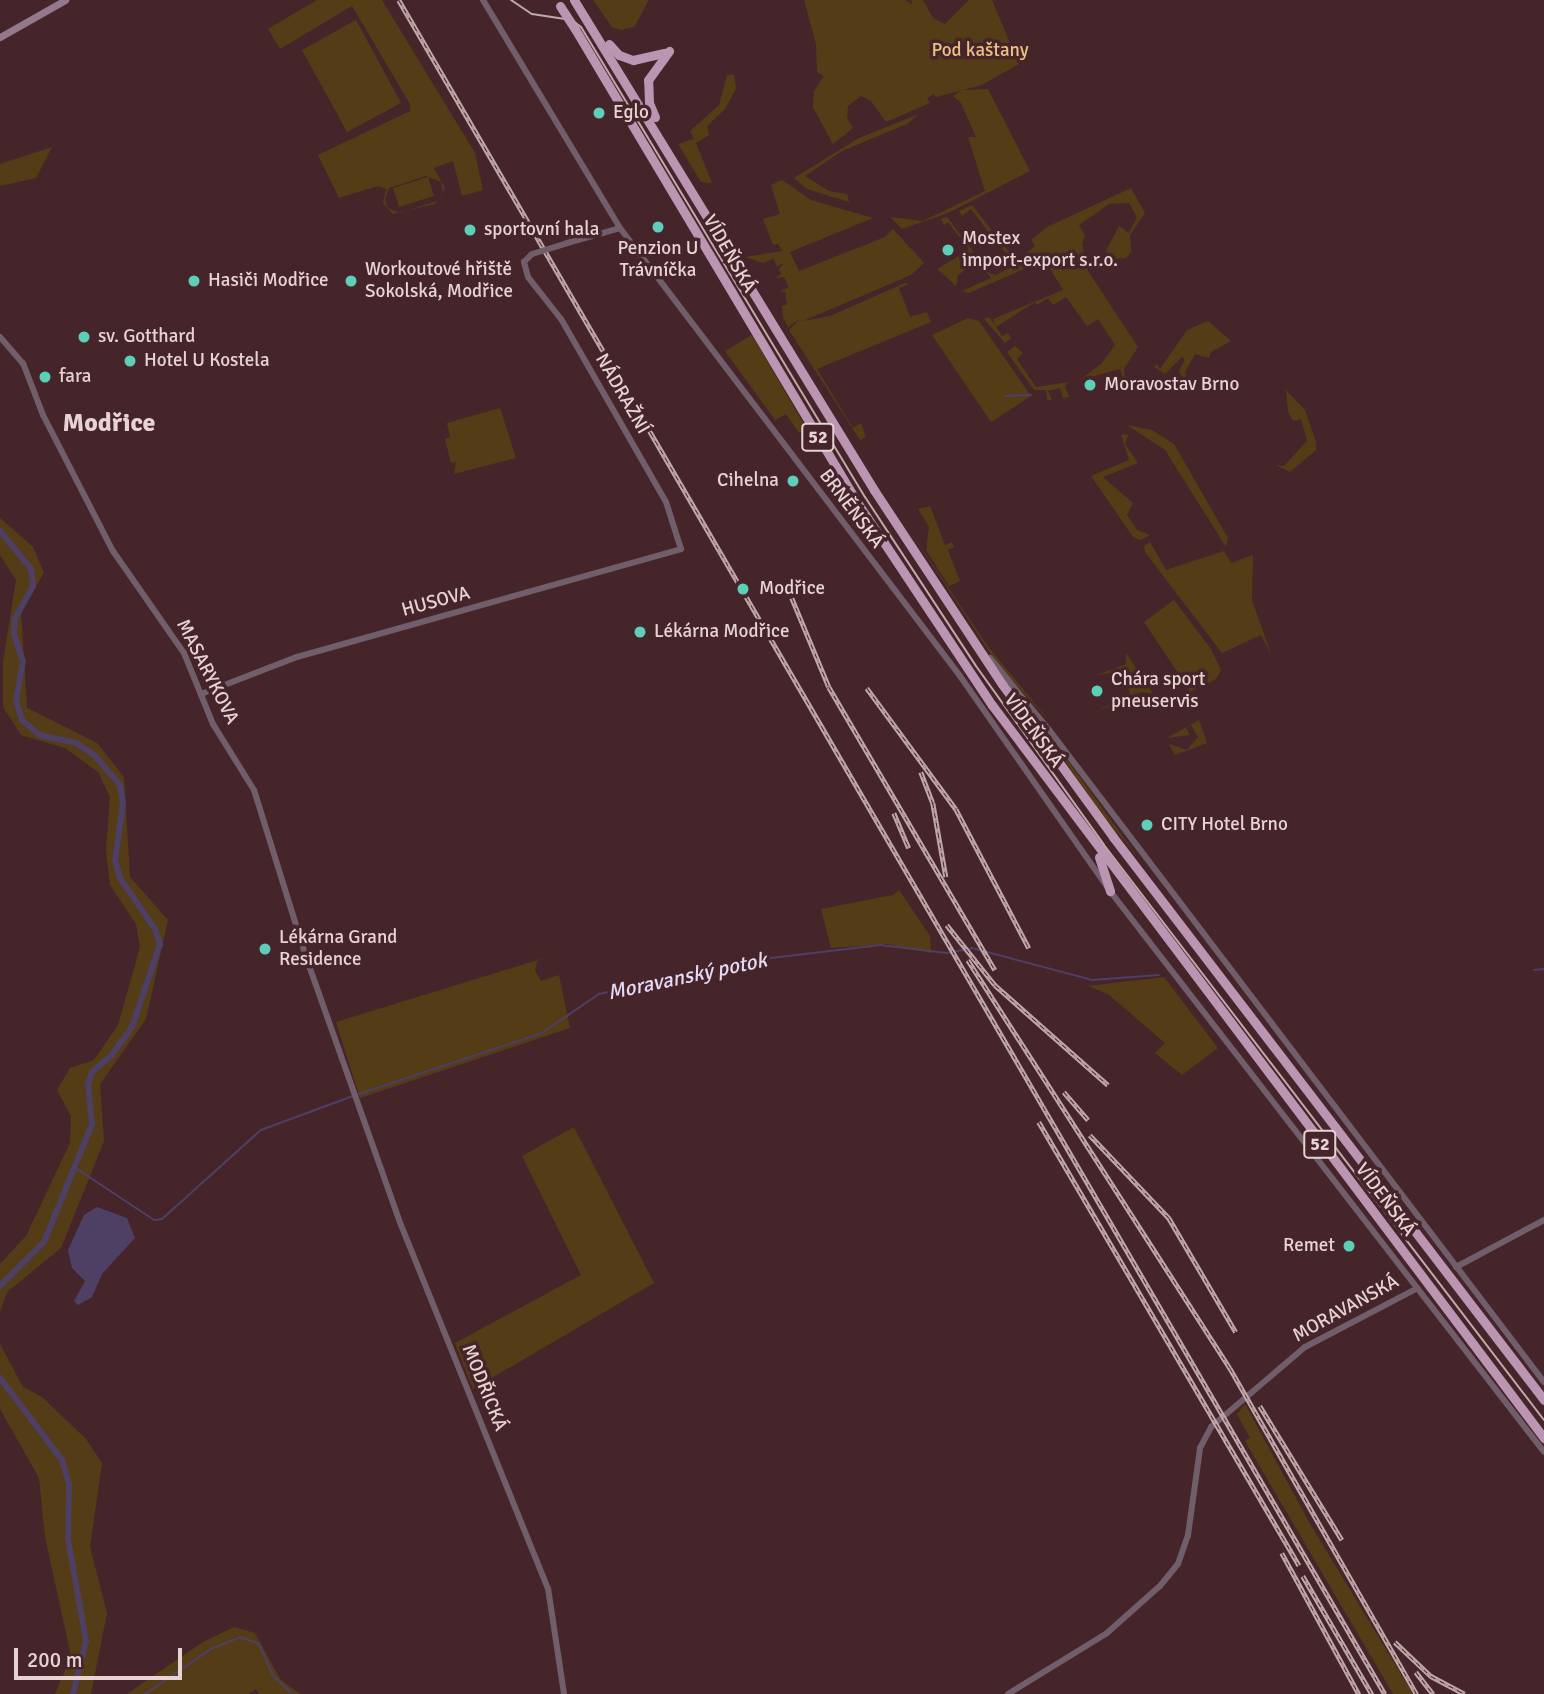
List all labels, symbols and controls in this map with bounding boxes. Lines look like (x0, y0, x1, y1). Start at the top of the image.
park label: Pod kaštany (931, 40, 1029, 62)
place label: Eglo (613, 102, 649, 124)
marker: Eglo (591, 105, 607, 121)
street label: VÍDEŇSKÁ (698, 211, 760, 297)
place label: sportovní hala (484, 219, 599, 241)
marker: Penzion U Trávníčka (650, 219, 666, 235)
marker: sportovní hala (462, 222, 478, 238)
place label: Mostex import-export s.r.o. (962, 228, 1118, 272)
place label: Penzion U Trávníčka (618, 238, 698, 282)
marker: Mostex import-export s.r.o. (940, 242, 956, 258)
place label: Workoutové hřiště Sokolská, Modřice (365, 259, 513, 303)
place label: Hasiči Modřice (208, 270, 329, 292)
marker: Hasiči Modřice (186, 273, 202, 289)
marker: Workoutové hřiště Sokolská, Modřice (343, 273, 359, 289)
place label: sv. Gotthard (98, 326, 195, 348)
marker: sv. Gotthard (76, 329, 92, 345)
place label: Hotel U Kostela (144, 350, 270, 372)
street label: NÁDRAŽNÍ (590, 350, 654, 438)
marker: Hotel U Kostela (122, 353, 138, 369)
place label: fara (59, 366, 91, 388)
marker: fara (37, 369, 53, 385)
place label: Moravostav Brno (1104, 374, 1239, 396)
marker: Moravostav Brno (1082, 377, 1098, 393)
district label: Modřice (63, 408, 155, 440)
road number: 52 (800, 422, 836, 452)
street label: BRNĚNSKÁ (814, 465, 888, 553)
place label: Cihelna (717, 470, 779, 492)
marker: Cihelna (785, 473, 801, 489)
place label: Modřice (759, 578, 825, 600)
marker: Modřice (733, 579, 753, 599)
street label: HUSOVA (399, 582, 473, 622)
street label: MASARYKOVA (171, 616, 243, 728)
place label: Lékárna Modřice (654, 621, 789, 643)
marker: Lékárna Modřice (632, 624, 648, 640)
place label: Chára sport pneuservis (1111, 669, 1205, 713)
marker: Chára sport pneuservis (1089, 683, 1105, 699)
street label: VÍDEŇSKÁ (999, 690, 1067, 772)
place label: CITY Hotel Brno (1161, 814, 1288, 836)
marker: CITY Hotel Brno (1139, 817, 1155, 833)
place label: Lékárna Grand Residence (279, 927, 397, 971)
marker: Lékárna Grand Residence (257, 941, 273, 957)
water label: Moravanský potok (605, 947, 769, 1005)
road number: 52 (1302, 1129, 1338, 1158)
street label: VÍDEŇSKÁ (1350, 1159, 1420, 1241)
place label: Remet (1283, 1235, 1335, 1257)
marker: Remet (1341, 1238, 1357, 1254)
street label: MORAVANSKÁ (1289, 1270, 1403, 1348)
street label: MODŘICKÁ (456, 1341, 512, 1435)
scale bar (18, 1634, 186, 1678)
text: 200 m (27, 1647, 82, 1673)

